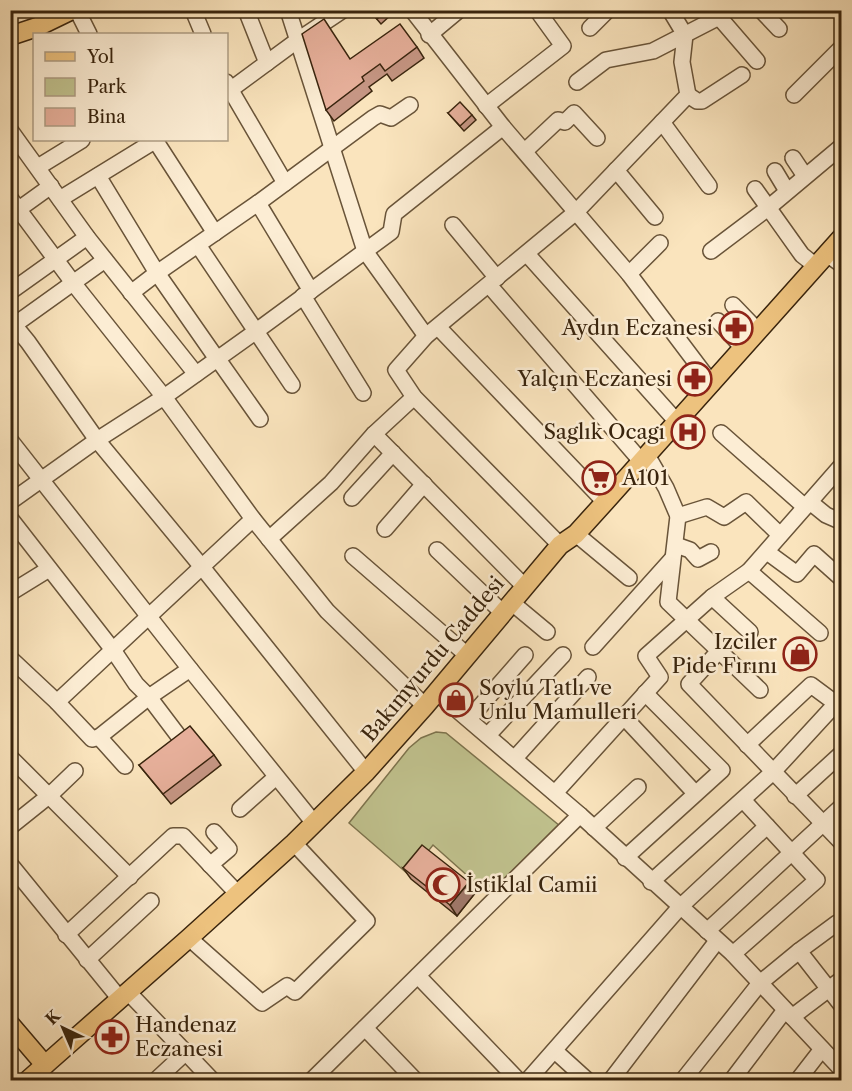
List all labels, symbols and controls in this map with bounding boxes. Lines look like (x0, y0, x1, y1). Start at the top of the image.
legend (33, 33, 228, 141)
text: Yol (86, 46, 114, 68)
text: Park (87, 76, 128, 98)
text: Bina (87, 106, 126, 128)
pharmacy icon: Aydın Eczanesi (718, 310, 754, 346)
place label: Aydın Eczanesi (561, 315, 713, 340)
pharmacy icon: Yalçın Eczanesi (677, 361, 713, 397)
place label: Yalçın Eczanesi (517, 366, 672, 391)
hospital icon: Saglık Ocagı (670, 414, 706, 450)
place label: Saglık Ocagı (543, 419, 665, 444)
supermarket icon: A101 (581, 460, 617, 496)
place label: A101 (621, 465, 669, 490)
street label: Bakımyurdu Caddesi (356, 571, 509, 746)
place label: Izciler Pide Fırını (672, 629, 777, 678)
shop icon: Izciler Pide Fırını (782, 636, 818, 672)
place label: Soylu Tatlı ve Unlu Mamulleri (479, 675, 637, 724)
shop icon: Soylu Tatlı ve Unlu Mamulleri (438, 682, 474, 718)
mosque icon: İstiklal Camii (425, 867, 461, 903)
place label: İstiklal Camii (466, 872, 598, 897)
north arrow (33, 998, 93, 1058)
text: K (41, 1005, 65, 1029)
place label: Handenaz Eczanesi (135, 1012, 237, 1061)
pharmacy icon: Handenaz Eczanesi (94, 1019, 130, 1055)

